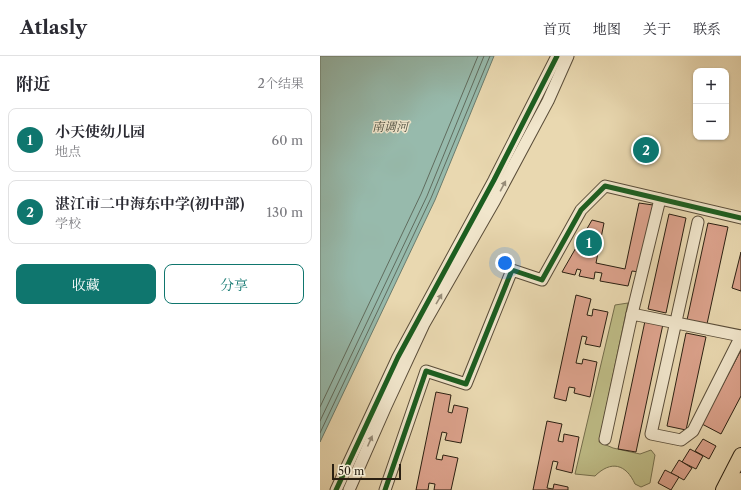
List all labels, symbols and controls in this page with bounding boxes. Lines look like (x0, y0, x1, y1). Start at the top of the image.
text: Atlasly (20, 16, 87, 39)
text: 首页 (543, 20, 571, 38)
text: 地图 (593, 20, 621, 38)
text: 关于 (643, 20, 671, 38)
text: 联系 (693, 20, 721, 38)
map controls (693, 68, 729, 140)
button: + (693, 68, 729, 104)
text: 附近 (16, 74, 50, 94)
text: 2个结果 (258, 75, 304, 91)
button: − (693, 104, 729, 140)
water label: 南调河 (372, 119, 410, 134)
text: 小天使幼儿园 (55, 122, 145, 141)
text: 1 (27, 132, 33, 148)
text: 60 m (272, 132, 303, 148)
pin: 2 (633, 135, 659, 165)
text: 地点 (55, 143, 81, 159)
one-way arrow (500, 180, 506, 192)
text: 湛江市二中海东中学(初中部) (55, 194, 244, 213)
text: 2 (26, 204, 34, 220)
text: 130 m (267, 204, 303, 220)
text: 学校 (55, 215, 81, 231)
pin: 1 (576, 228, 602, 258)
your location (495, 253, 515, 273)
button: 收藏 (16, 264, 156, 304)
button: 分享 (164, 264, 304, 304)
one-way arrow (435, 293, 442, 305)
one-way arrow (368, 435, 374, 447)
scale bar (332, 462, 401, 481)
text: 50 m (338, 464, 364, 478)

